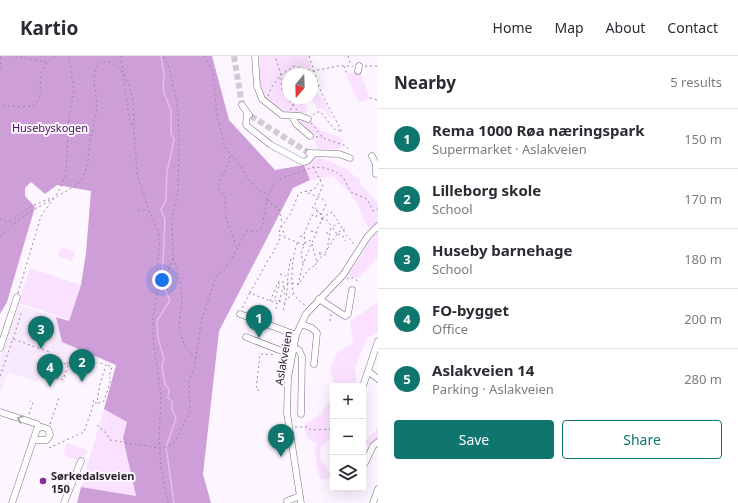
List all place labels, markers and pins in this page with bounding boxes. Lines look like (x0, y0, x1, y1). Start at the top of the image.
pin: 1 (246, 305, 272, 338)
pin: 3 (28, 316, 54, 349)
pin: 2 (69, 349, 95, 382)
pin: 4 (37, 354, 63, 387)
pin: 5 (268, 424, 294, 457)
place label: Sørkedalsveien 150 (51, 468, 134, 496)
marker: Sørkedalsveien 150 (38, 476, 48, 486)

